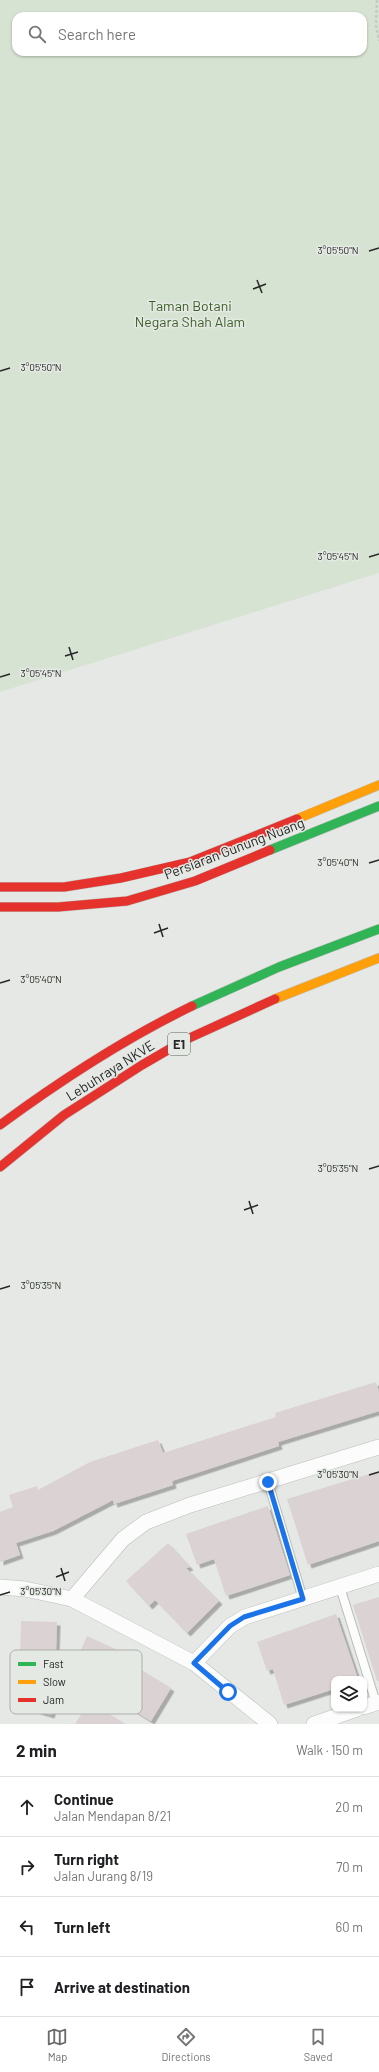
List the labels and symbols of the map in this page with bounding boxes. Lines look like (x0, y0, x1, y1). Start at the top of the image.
text: 3°05'50"N (317, 244, 359, 256)
park label: Taman Botani Negara Shah Alam (135, 297, 245, 330)
text: 3°05'50"N (20, 361, 62, 373)
text: 3°05'45"N (317, 550, 359, 562)
text: 3°05'45"N (20, 667, 62, 679)
street label: Persiaran Gunung Nuang (162, 813, 306, 883)
text: 3°05'40"N (317, 856, 359, 868)
text: 3°05'40"N (20, 973, 62, 985)
road number: E1 (168, 1033, 190, 1055)
street label: Lebuhraya NKVE (63, 1036, 157, 1104)
text: 3°05'35"N (318, 1162, 358, 1174)
text: 3°05'35"N (21, 1279, 61, 1291)
text: 3°05'30"N (317, 1468, 359, 1480)
route end (259, 1473, 277, 1491)
text: 3°05'30"N (20, 1585, 62, 1597)
legend (10, 1650, 142, 1714)
text: Fast (43, 1657, 64, 1670)
text: Slow (43, 1675, 66, 1688)
route start (219, 1683, 237, 1701)
text: Jam (43, 1693, 64, 1706)

